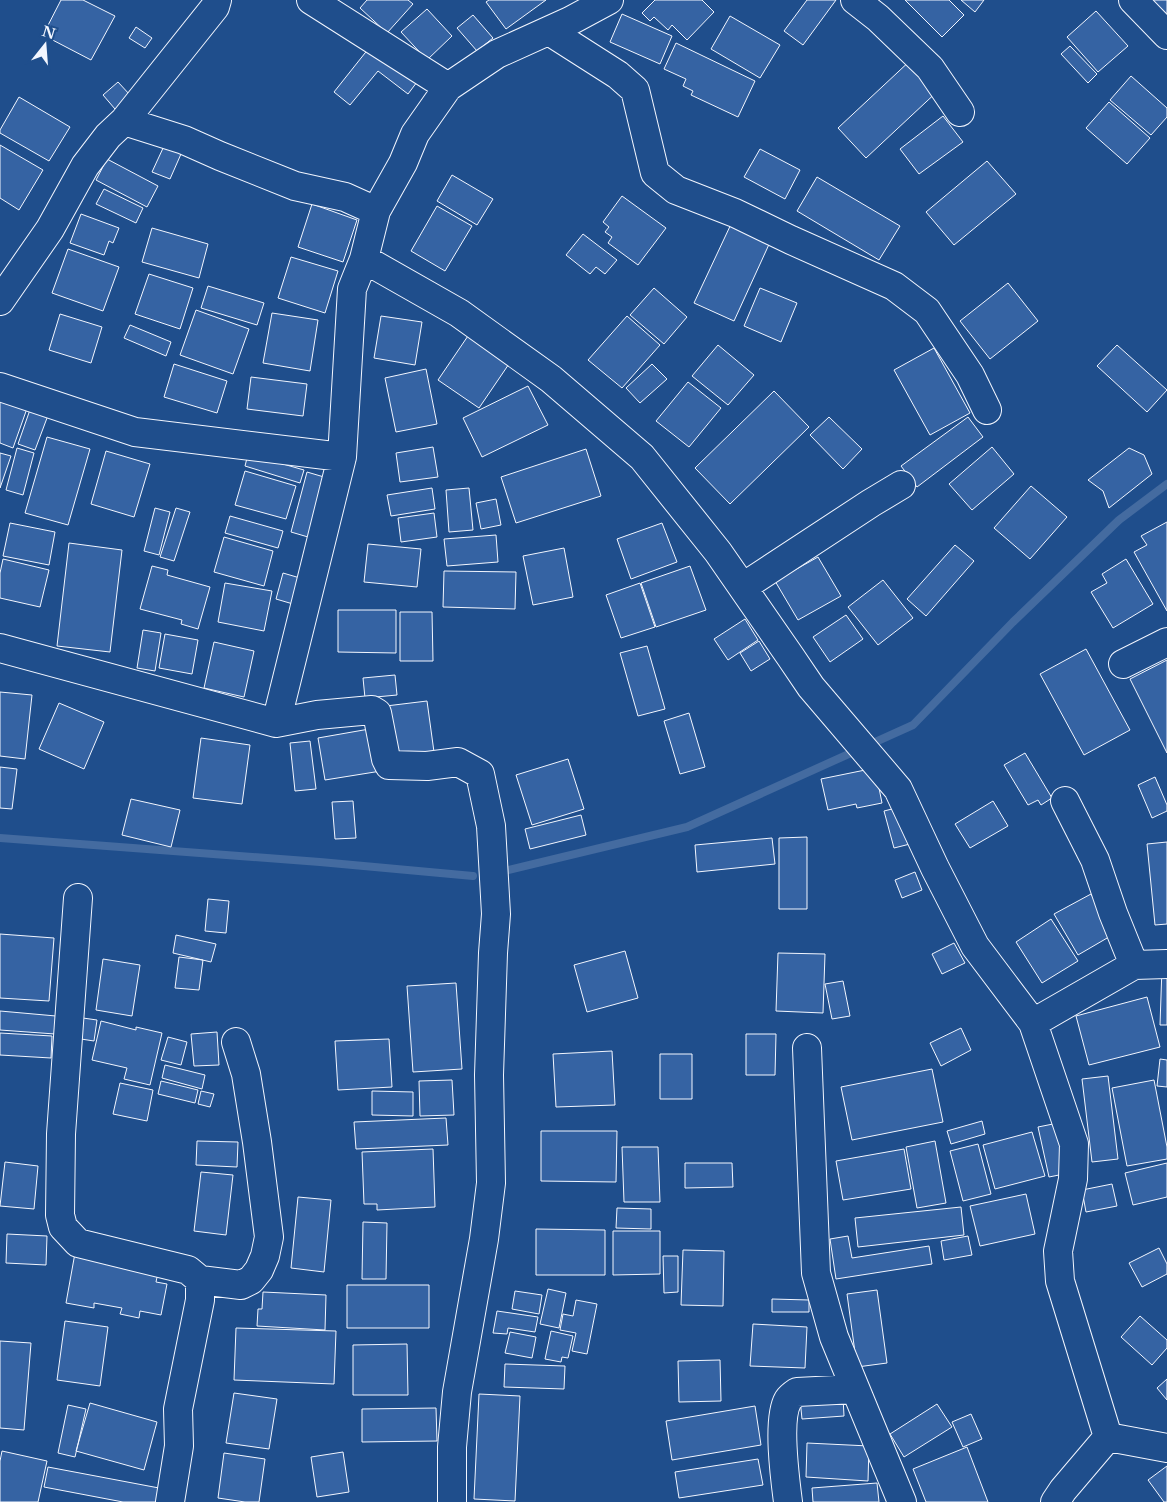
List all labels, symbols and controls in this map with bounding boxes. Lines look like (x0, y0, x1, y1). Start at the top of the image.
north arrow (20, 20, 70, 70)
text: N (40, 22, 58, 43)

